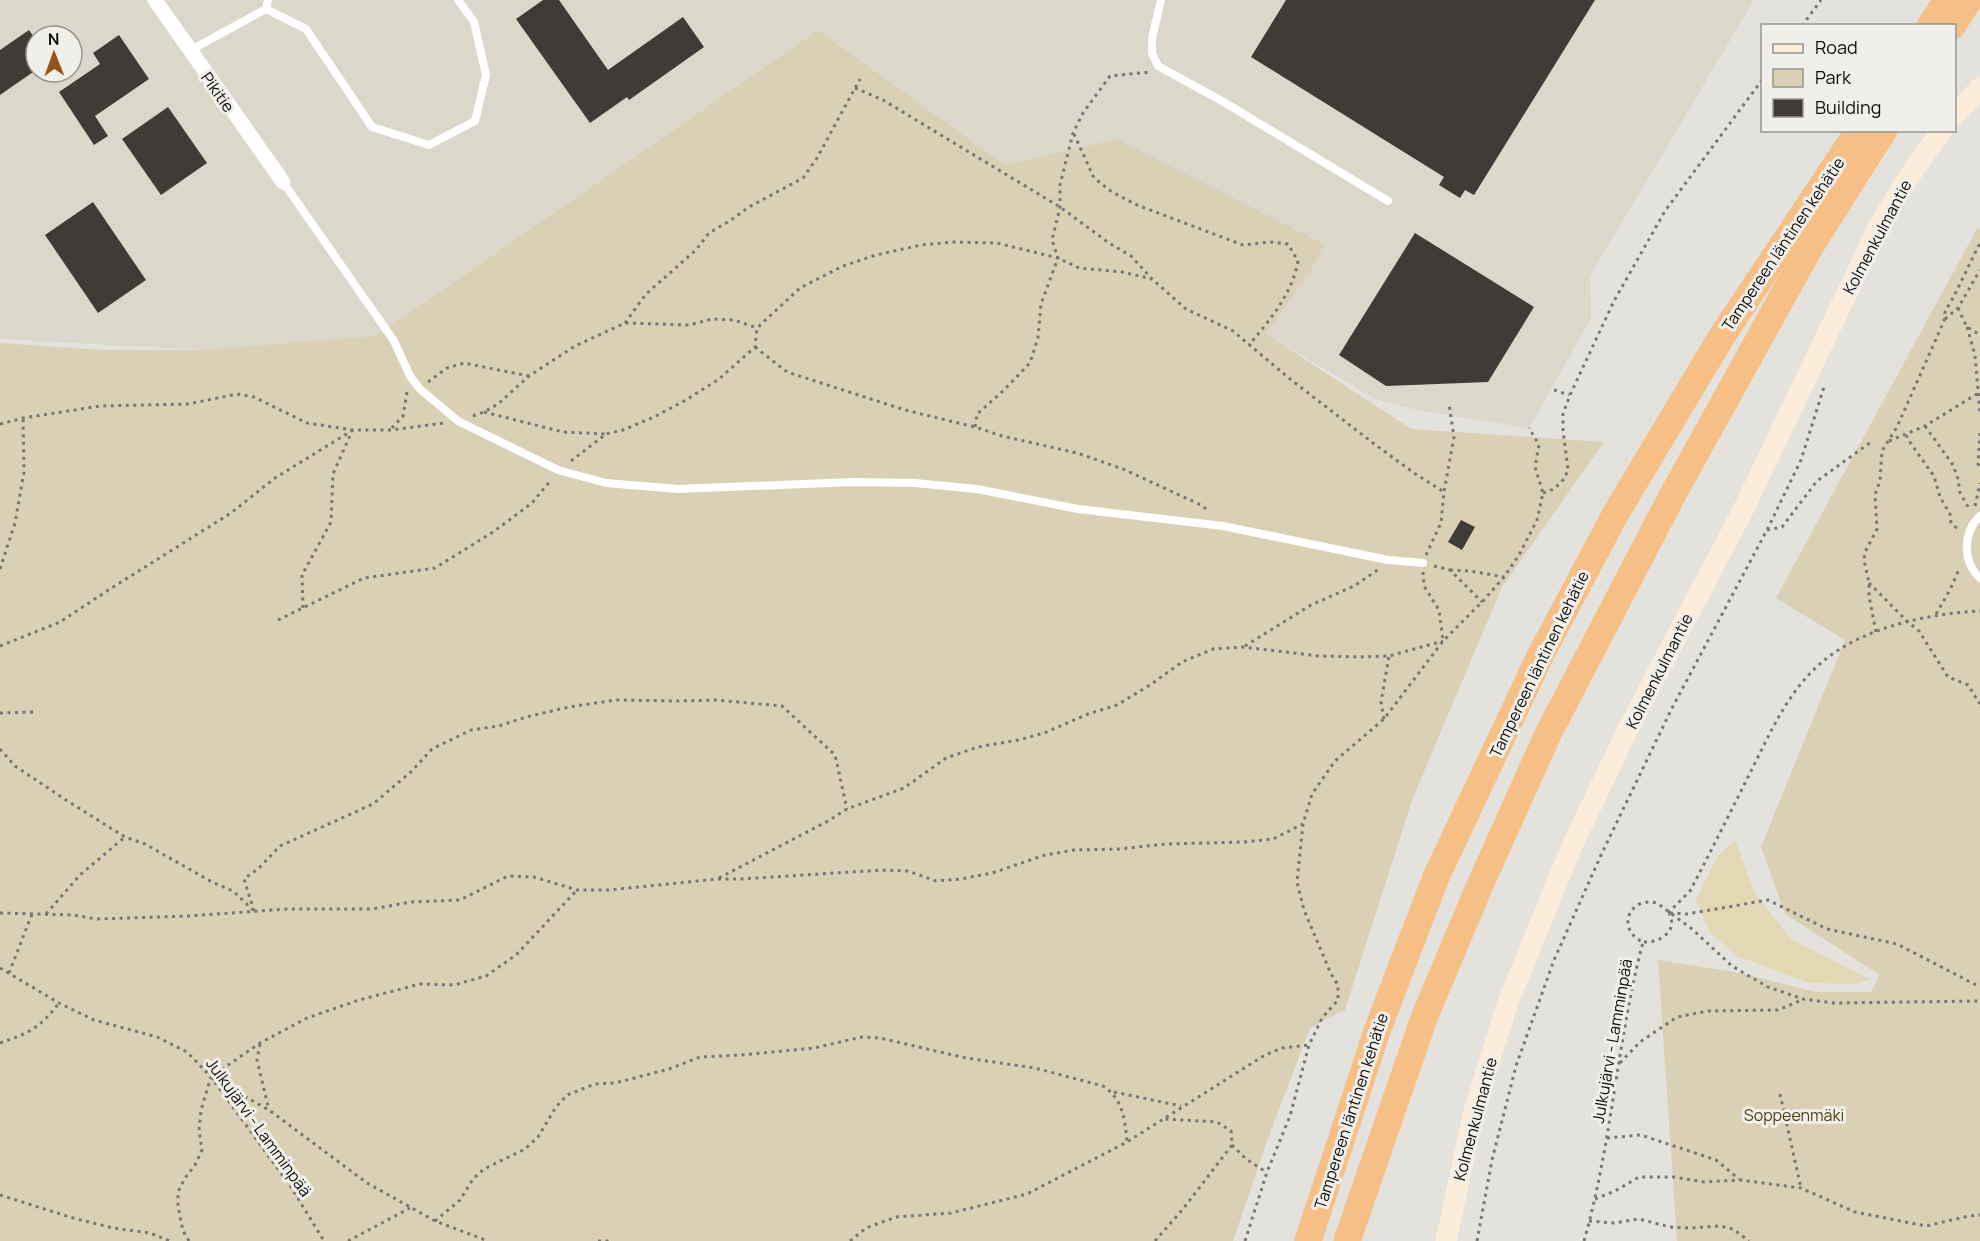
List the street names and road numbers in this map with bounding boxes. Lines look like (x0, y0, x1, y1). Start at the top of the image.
street label: Pikitie (196, 67, 240, 117)
street label: Tampereen läntinen kehätie (1717, 153, 1849, 335)
street label: Kolmenkulmantie (1838, 176, 1916, 298)
street label: Tampereen läntinen kehätie (1484, 567, 1594, 761)
street label: Kolmenkulmantie (1620, 610, 1698, 732)
street label: Julkujärvi - Lamminpää (1587, 957, 1637, 1125)
street label: Tampereen läntinen kehätie (1309, 1010, 1393, 1212)
street label: Julkujärvi - Lamminpää (201, 1053, 317, 1201)
street label: Kolmenkulmantie (1448, 1055, 1502, 1183)

